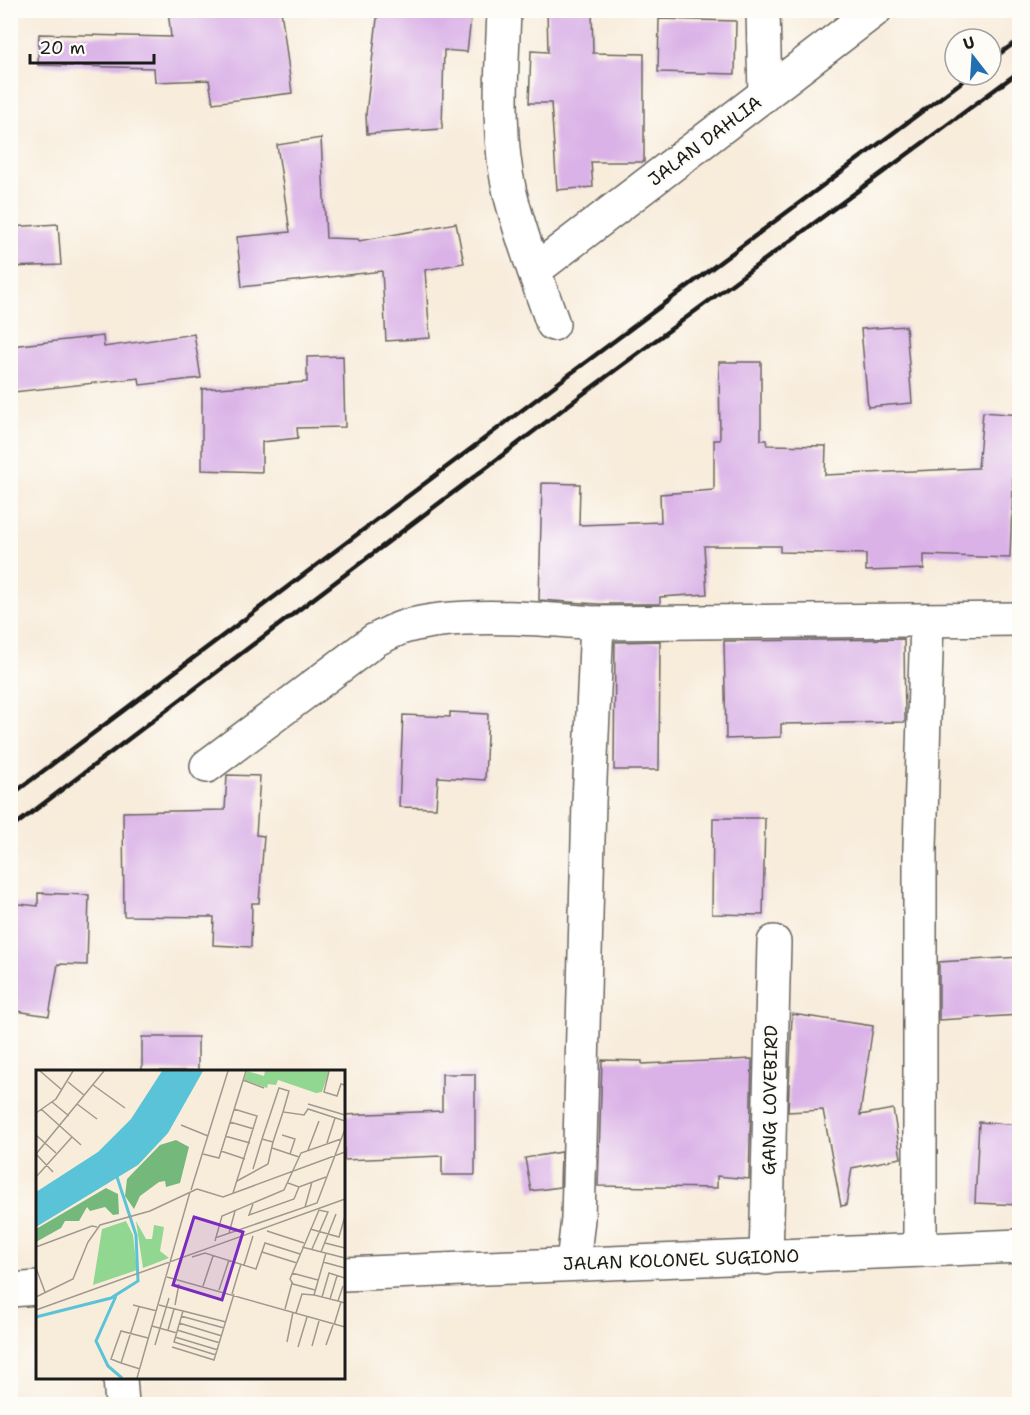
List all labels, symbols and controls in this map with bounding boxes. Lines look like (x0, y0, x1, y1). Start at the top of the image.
scale bar (30, 27, 154, 65)
north arrow (943, 27, 1003, 87)
text: U (960, 31, 977, 55)
text: 20 m (39, 36, 85, 60)
street label: JALAN DAHLIA (643, 90, 767, 192)
street label: GANG LOVEBIRD (757, 1025, 783, 1175)
inset map (36, 1070, 345, 1379)
street label: JALAN KOLONEL SUGIONO (562, 1244, 800, 1276)

